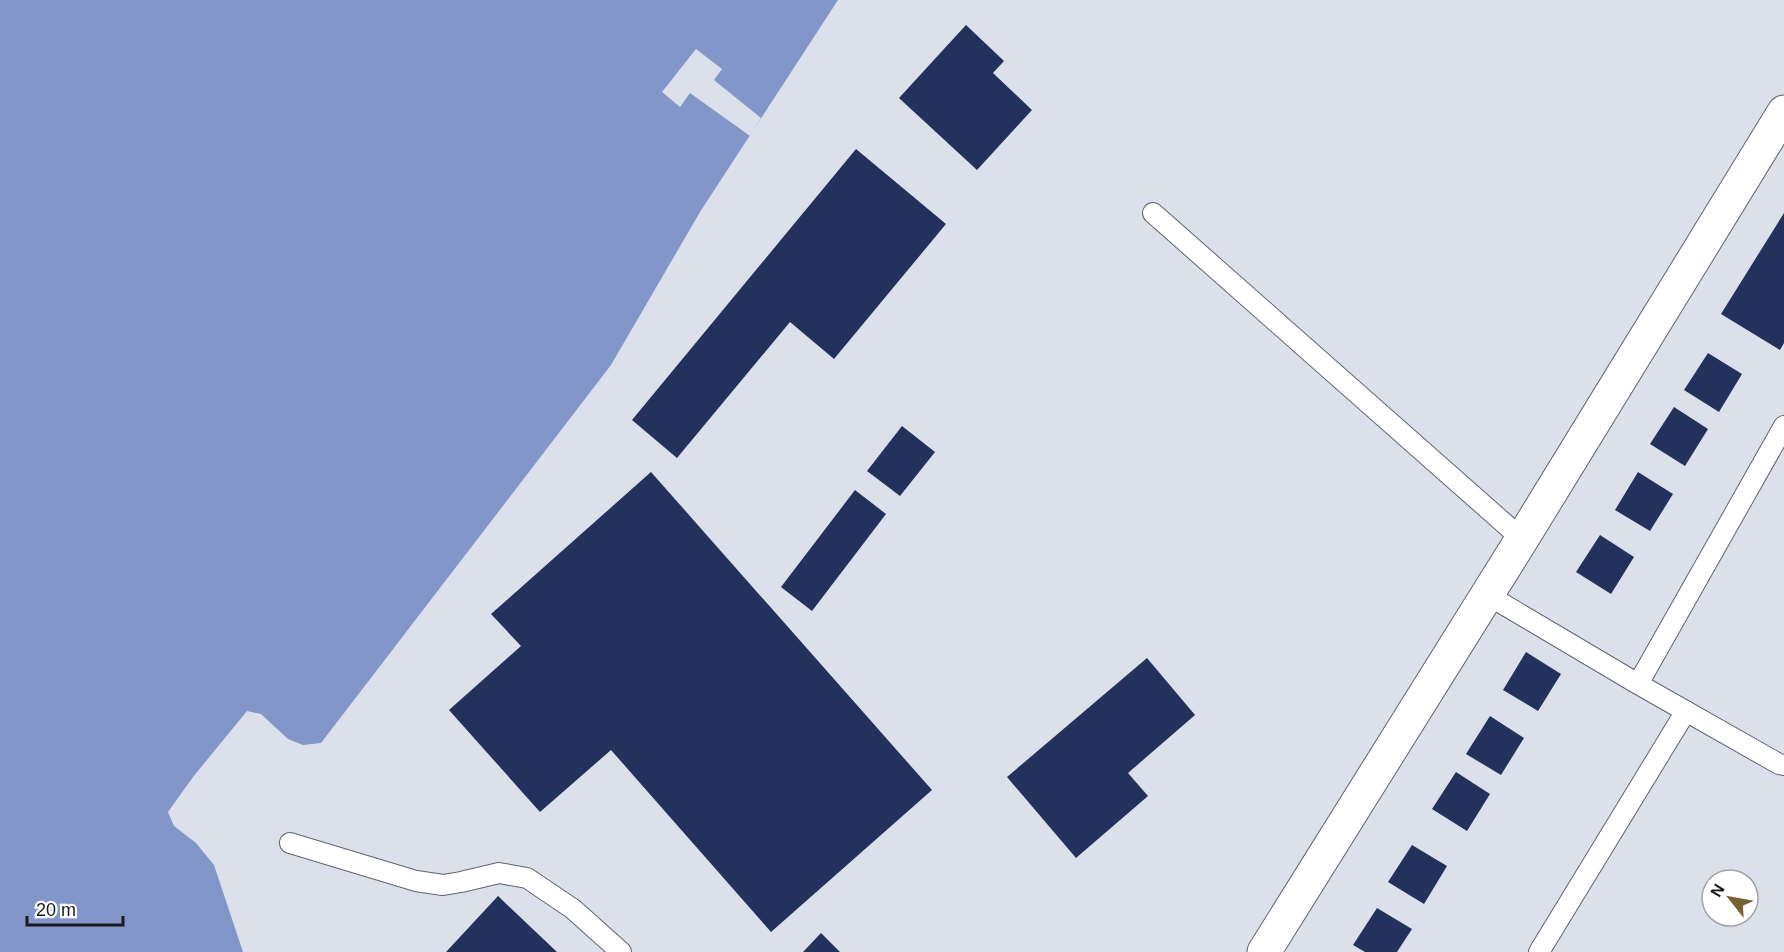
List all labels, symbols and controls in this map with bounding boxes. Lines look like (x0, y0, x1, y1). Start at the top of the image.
north arrow (1700, 868, 1760, 928)
text: N (1707, 881, 1728, 900)
scale bar (27, 889, 123, 927)
text: 20 m (36, 900, 76, 920)

